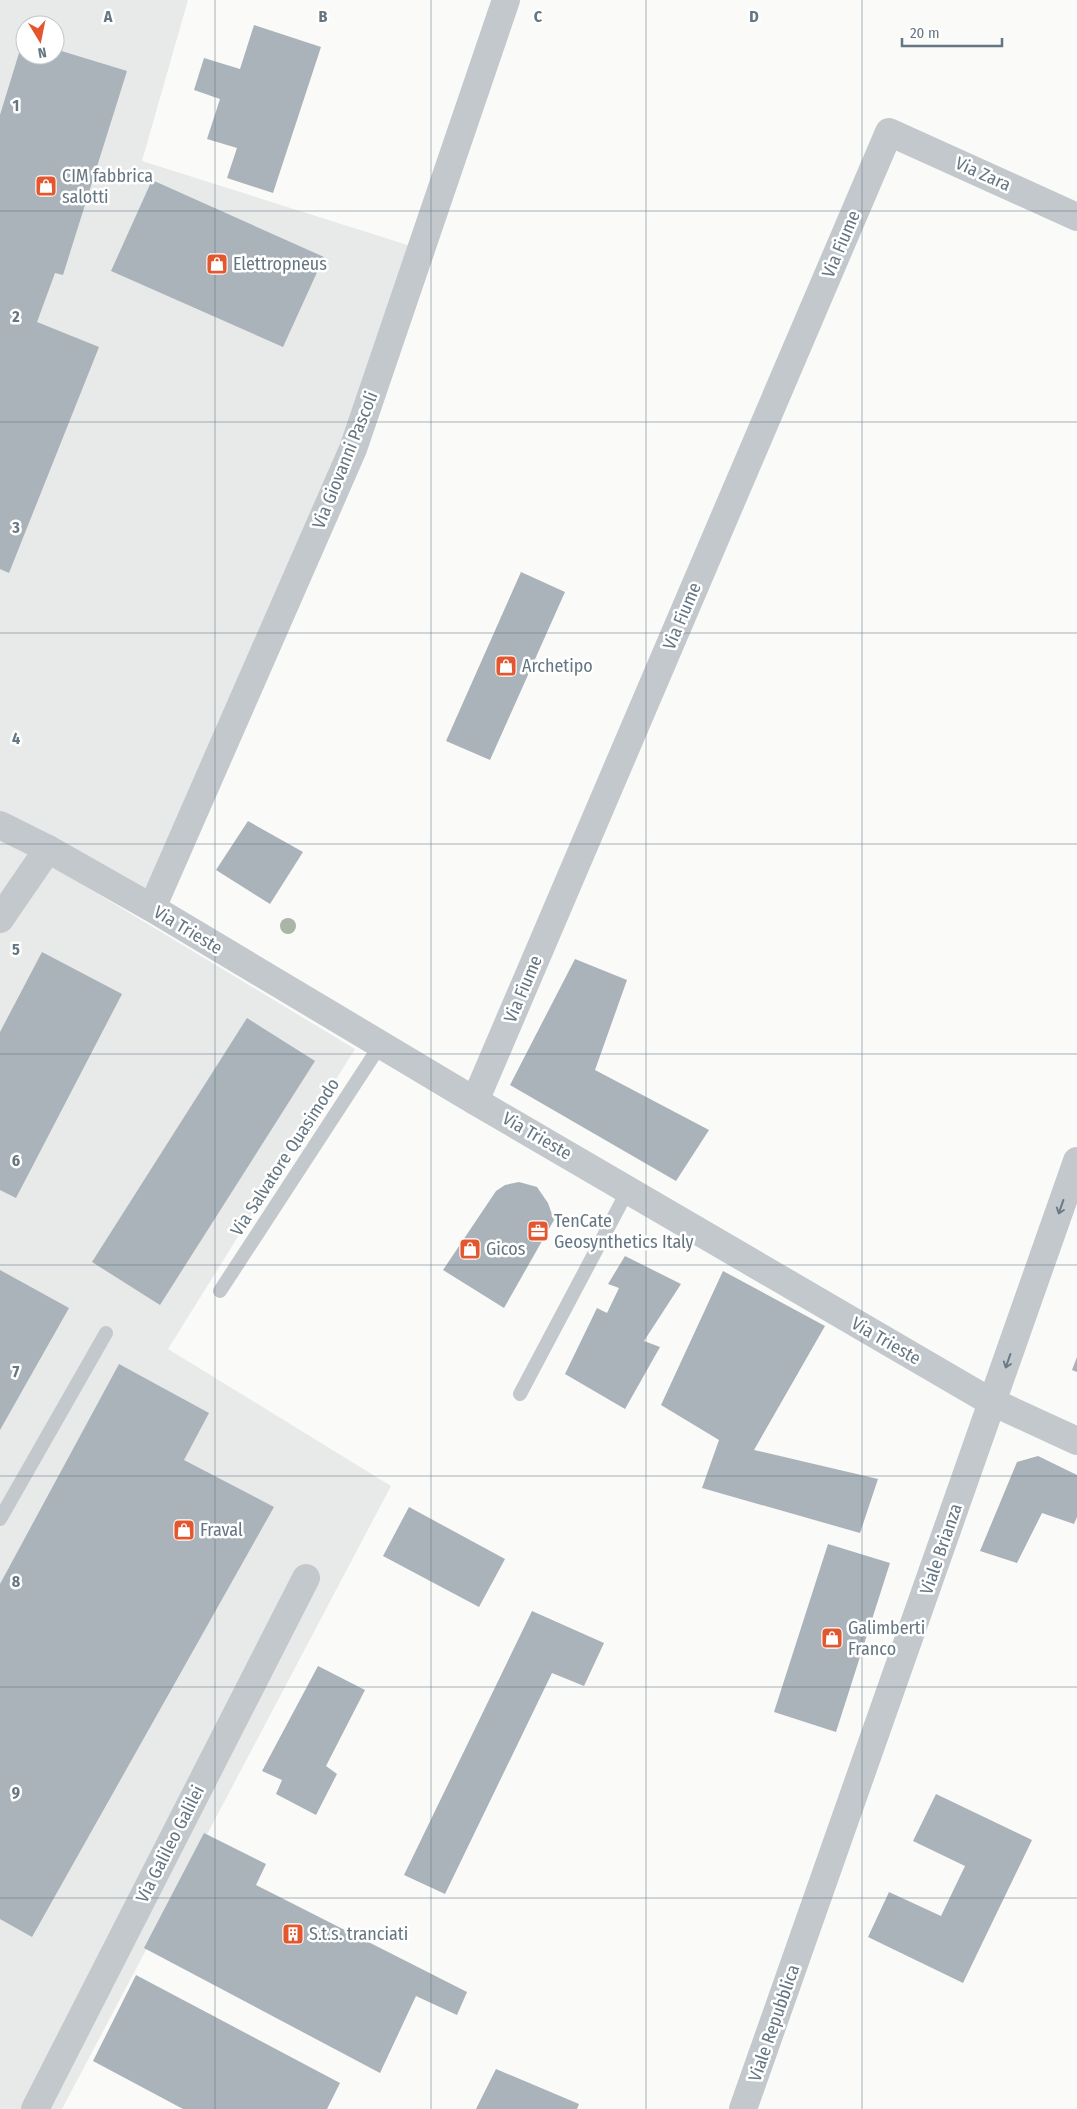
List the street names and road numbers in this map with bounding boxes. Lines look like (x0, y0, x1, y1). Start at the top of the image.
street label: Via Zara (952, 152, 1014, 196)
street label: Via Fiume (817, 207, 865, 281)
street label: Via Giovanni Pascoli (307, 388, 383, 532)
street label: Via Fiume (658, 579, 706, 653)
street label: Via Trieste (150, 901, 227, 959)
street label: Via Fiume (499, 952, 547, 1026)
street label: Via Salvatore Quasimodo (226, 1074, 344, 1240)
street label: Via Trieste (498, 1107, 576, 1165)
street label: Via Trieste (847, 1312, 925, 1370)
street label: Viale Brianza (915, 1500, 967, 1597)
street label: Via Galileo Galilei (131, 1782, 209, 1906)
street label: Viale Repubblica (744, 1961, 804, 2084)

